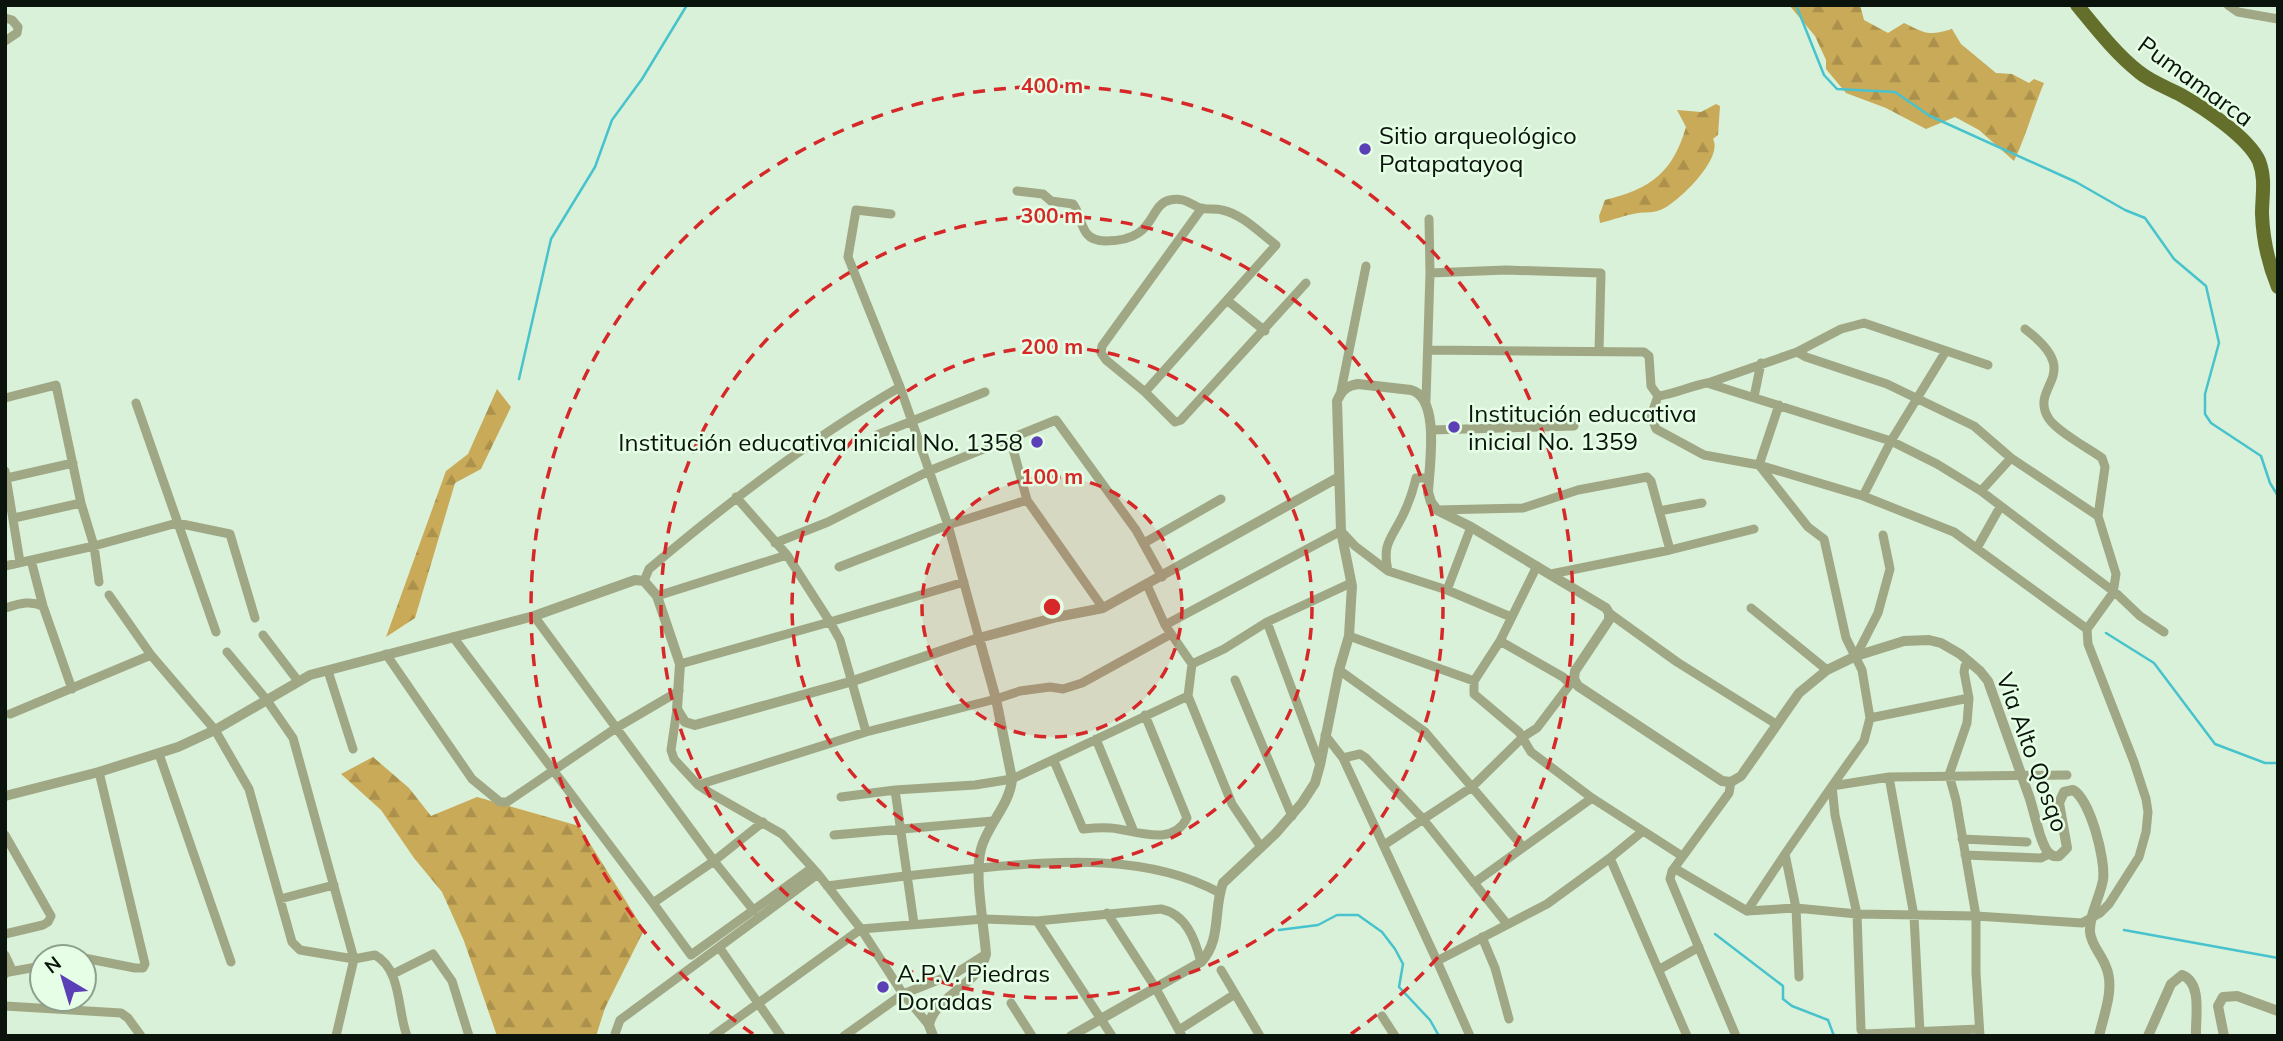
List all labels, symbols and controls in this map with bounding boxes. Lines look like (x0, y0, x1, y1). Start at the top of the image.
street label: Pumamarca (2133, 29, 2259, 133)
text: 400 m (1021, 72, 1083, 98)
place label: Sitio arqueológico Patapatayoq (1379, 120, 1577, 178)
marker: Sitio arqueológico Patapatayoq (1357, 141, 1373, 157)
text: 300 m (1021, 202, 1083, 228)
text: 200 m (1021, 333, 1083, 359)
place label: Institución educativa inicial No. 1359 (1468, 398, 1697, 456)
marker: Institución educativa inicial No. 1359 (1446, 419, 1462, 435)
place label: Institución educativa inicial No. 1358 (618, 427, 1023, 457)
marker: Institución educativa inicial No. 1358 (1029, 434, 1045, 450)
text: 100 m (1021, 463, 1083, 489)
centre of rings (1040, 595, 1064, 619)
street label: Via Alto Qosqo (1990, 668, 2076, 836)
north arrow (28, 943, 98, 1013)
text: N (39, 951, 66, 978)
place label: A.P.V. Piedras Doradas (897, 958, 1050, 1016)
marker: A.P.V. Piedras Doradas (875, 979, 891, 995)

